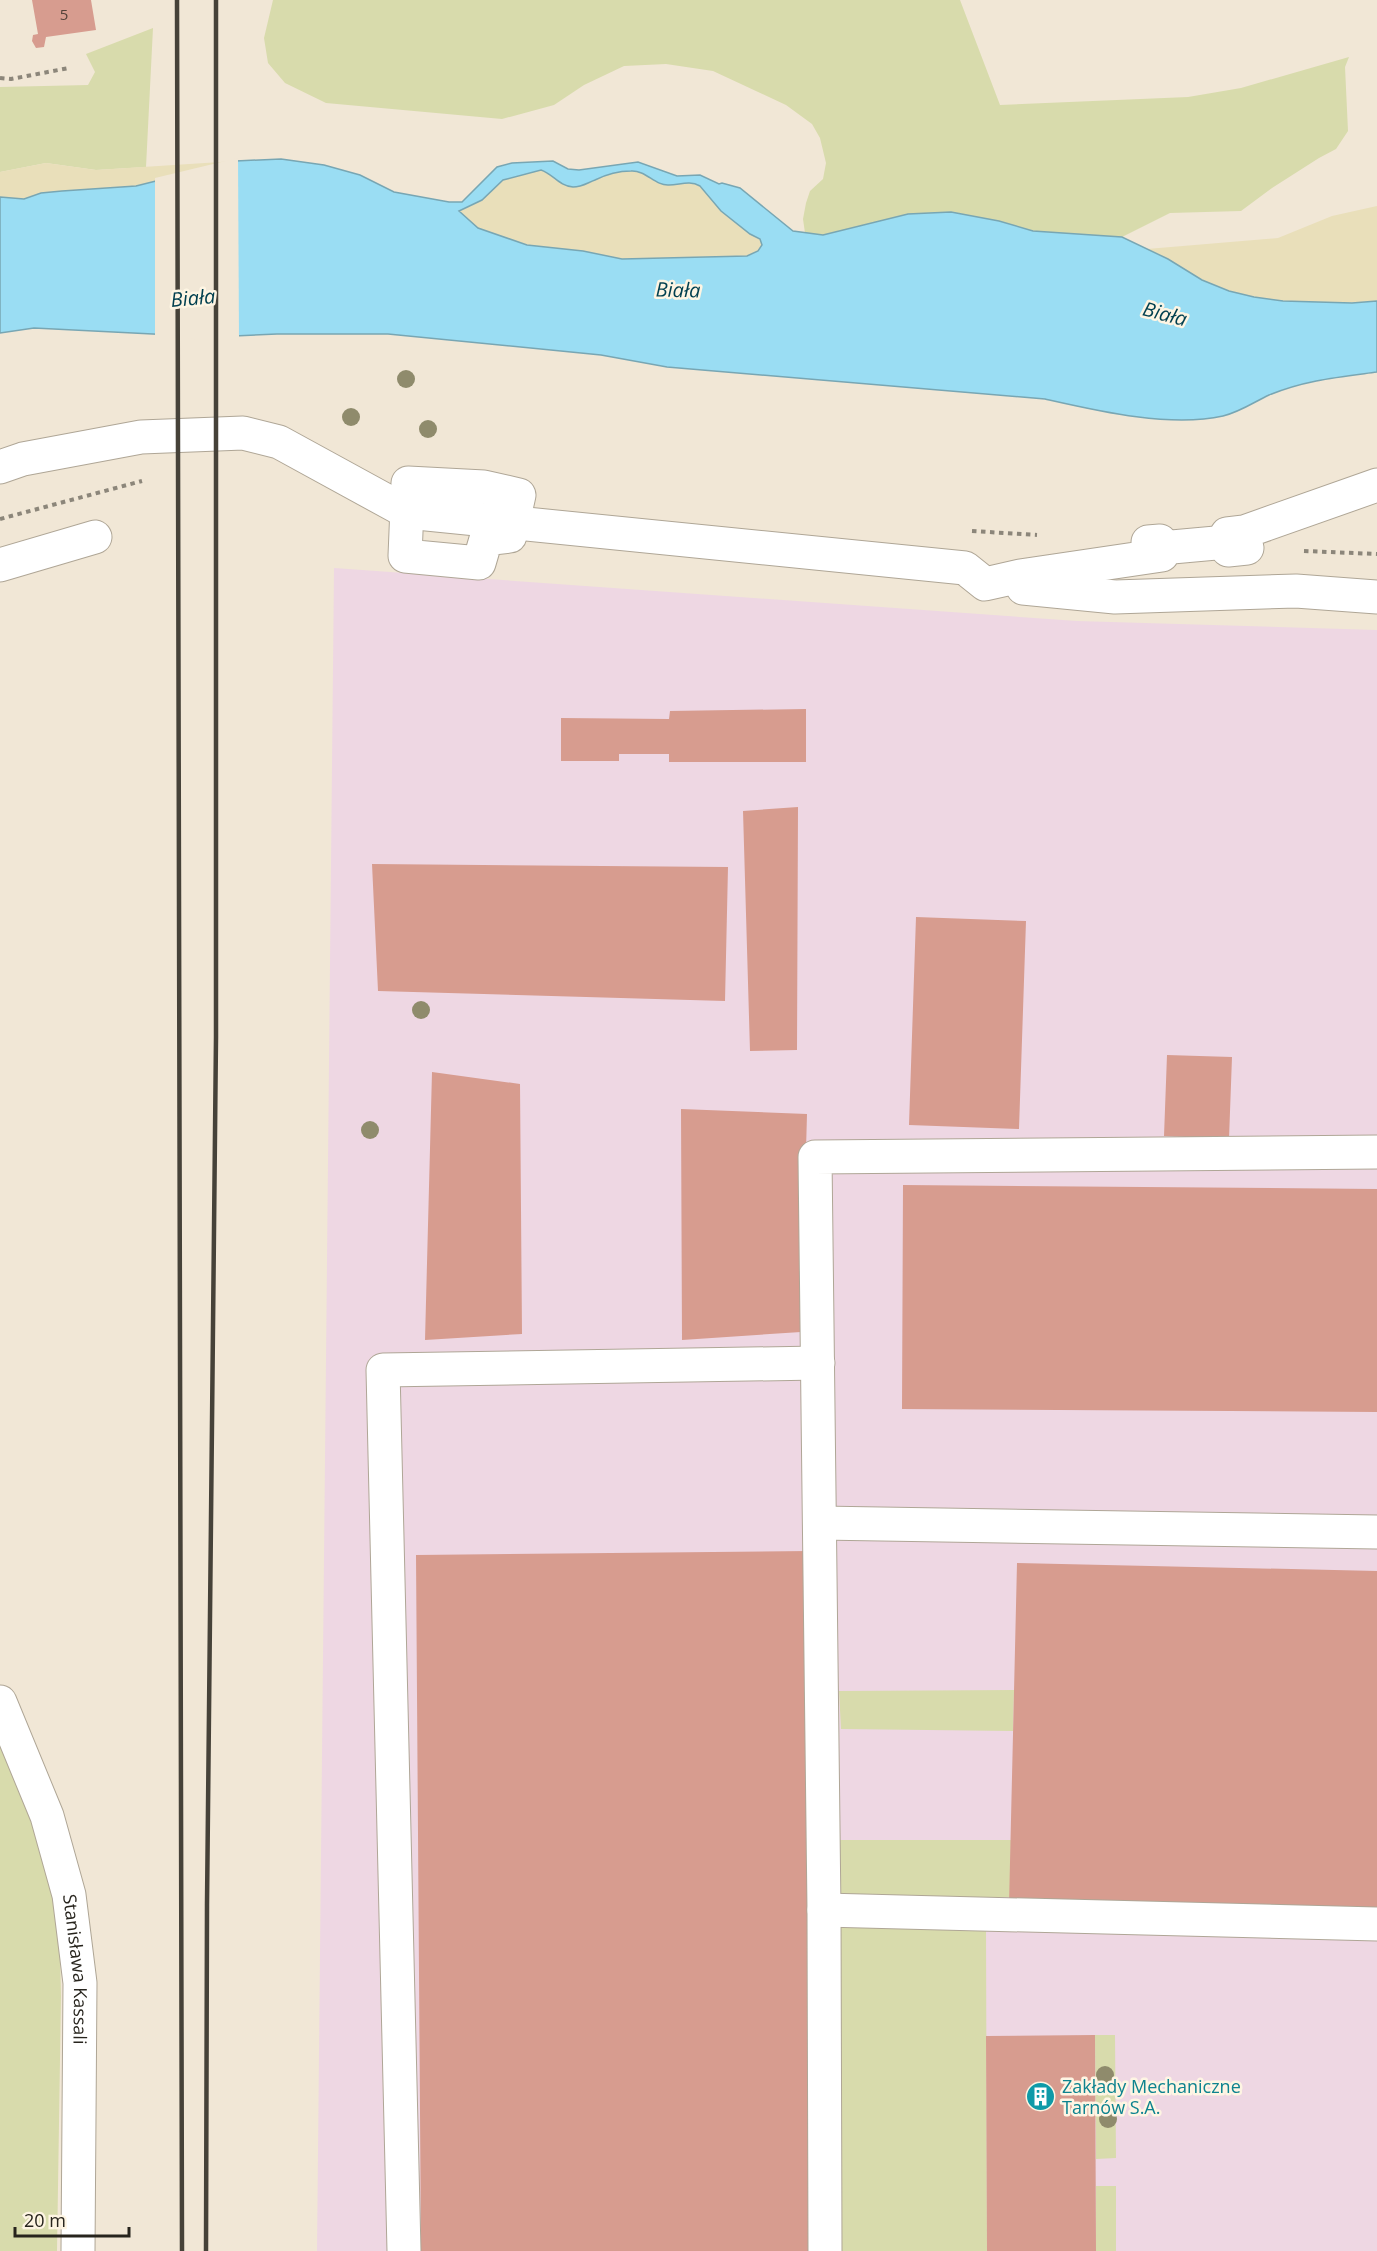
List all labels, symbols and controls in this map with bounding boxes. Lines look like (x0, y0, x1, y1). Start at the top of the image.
house number: 5 (60, 4, 68, 24)
water label: Biała (655, 276, 701, 303)
water label: Biała (170, 282, 216, 313)
water label: Biała (1140, 295, 1190, 332)
street label: Stanisława Kassali (58, 1893, 93, 2045)
place label: Zakłady Mechaniczne Tarnów S.A. (1062, 2074, 1241, 2119)
building icon: Zakłady Mechaniczne Tarnów S.A. (1025, 2081, 1057, 2113)
scale bar (15, 2200, 129, 2238)
text: 20 m (24, 2208, 66, 2232)

